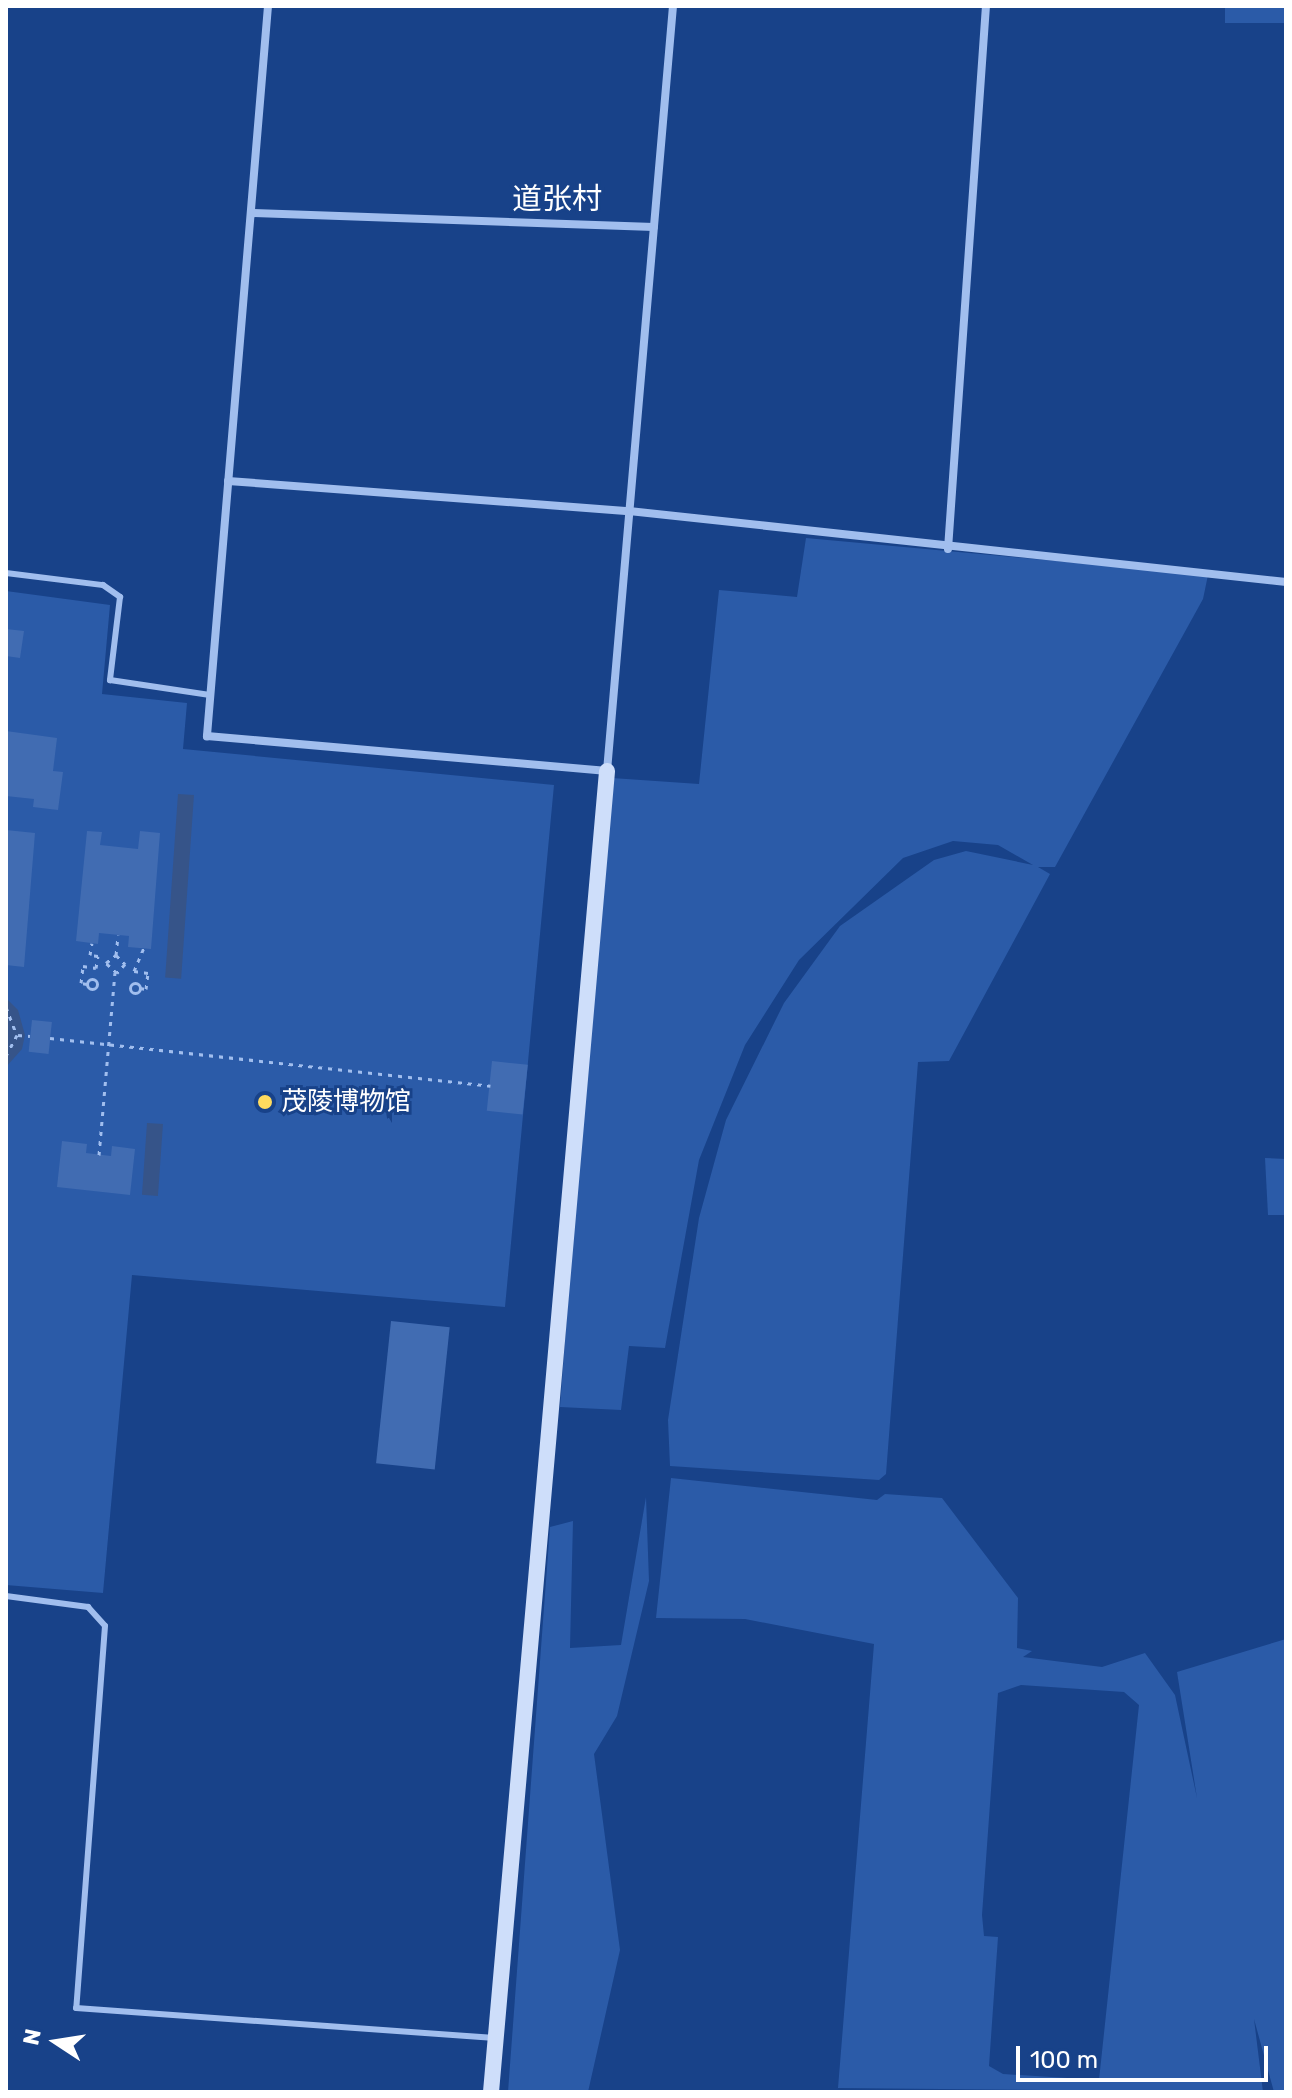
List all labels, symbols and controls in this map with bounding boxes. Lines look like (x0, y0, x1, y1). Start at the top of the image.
district label: 道张村 (512, 181, 602, 217)
place label: 茂陵博物馆 (281, 1086, 411, 1118)
marker: 茂陵博物馆 (256, 1093, 274, 1111)
north arrow (16, 2002, 96, 2082)
text: N (17, 2026, 47, 2047)
scale bar (1020, 2030, 1272, 2080)
text: 100 m (1030, 2046, 1098, 2074)

